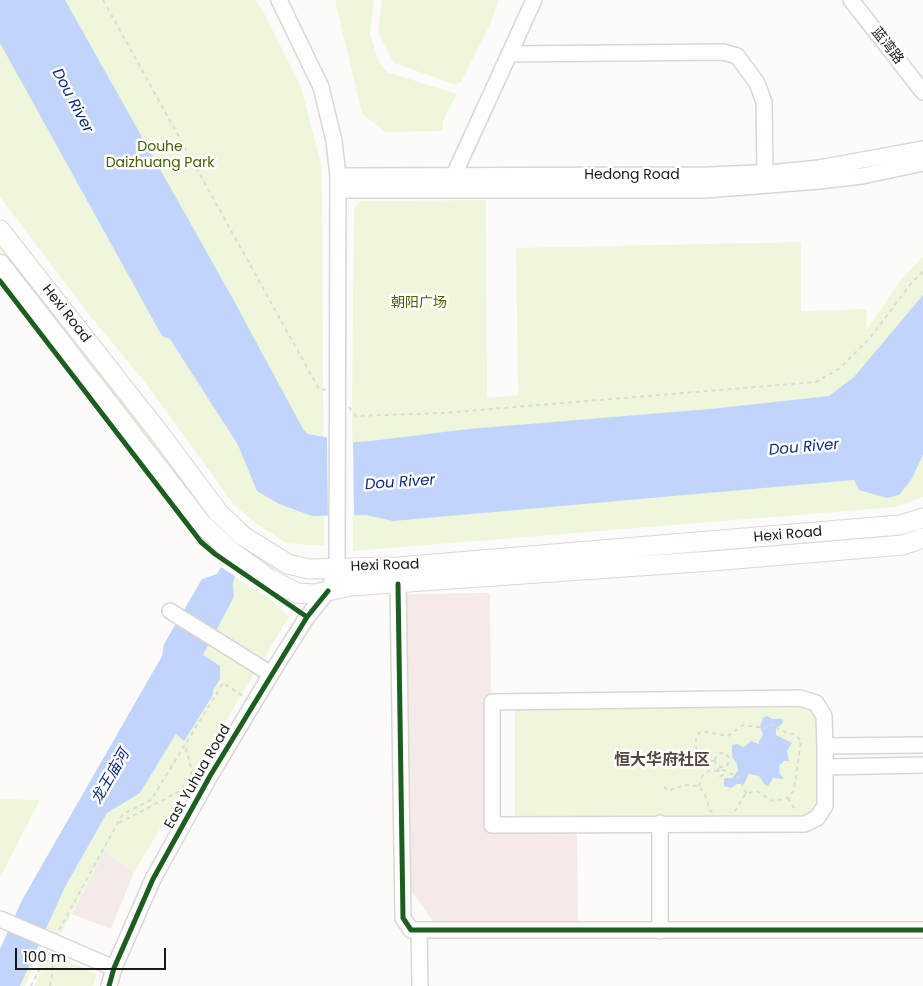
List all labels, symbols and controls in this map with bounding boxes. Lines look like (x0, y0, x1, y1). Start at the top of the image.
street label: 蓝湾路 (867, 24, 907, 68)
water label: Dou River (48, 66, 96, 136)
park label: Douhe Daizhuang Park (106, 139, 214, 172)
street label: Hedong Road (584, 167, 680, 183)
street label: Hexi Road (38, 282, 94, 346)
park label: 朝阳广场 (391, 295, 447, 311)
water label: Dou River (768, 436, 840, 460)
water label: Dou River (364, 472, 436, 494)
street label: Hexi Road (753, 524, 823, 546)
street label: Hexi Road (350, 556, 420, 576)
street label: East Yuhua Road (161, 722, 235, 832)
water label: 龙王庙河 (88, 747, 134, 807)
district label: 恒大华府社区 (614, 751, 710, 771)
scale bar (18, 938, 169, 970)
text: 100 m (23, 946, 66, 967)

